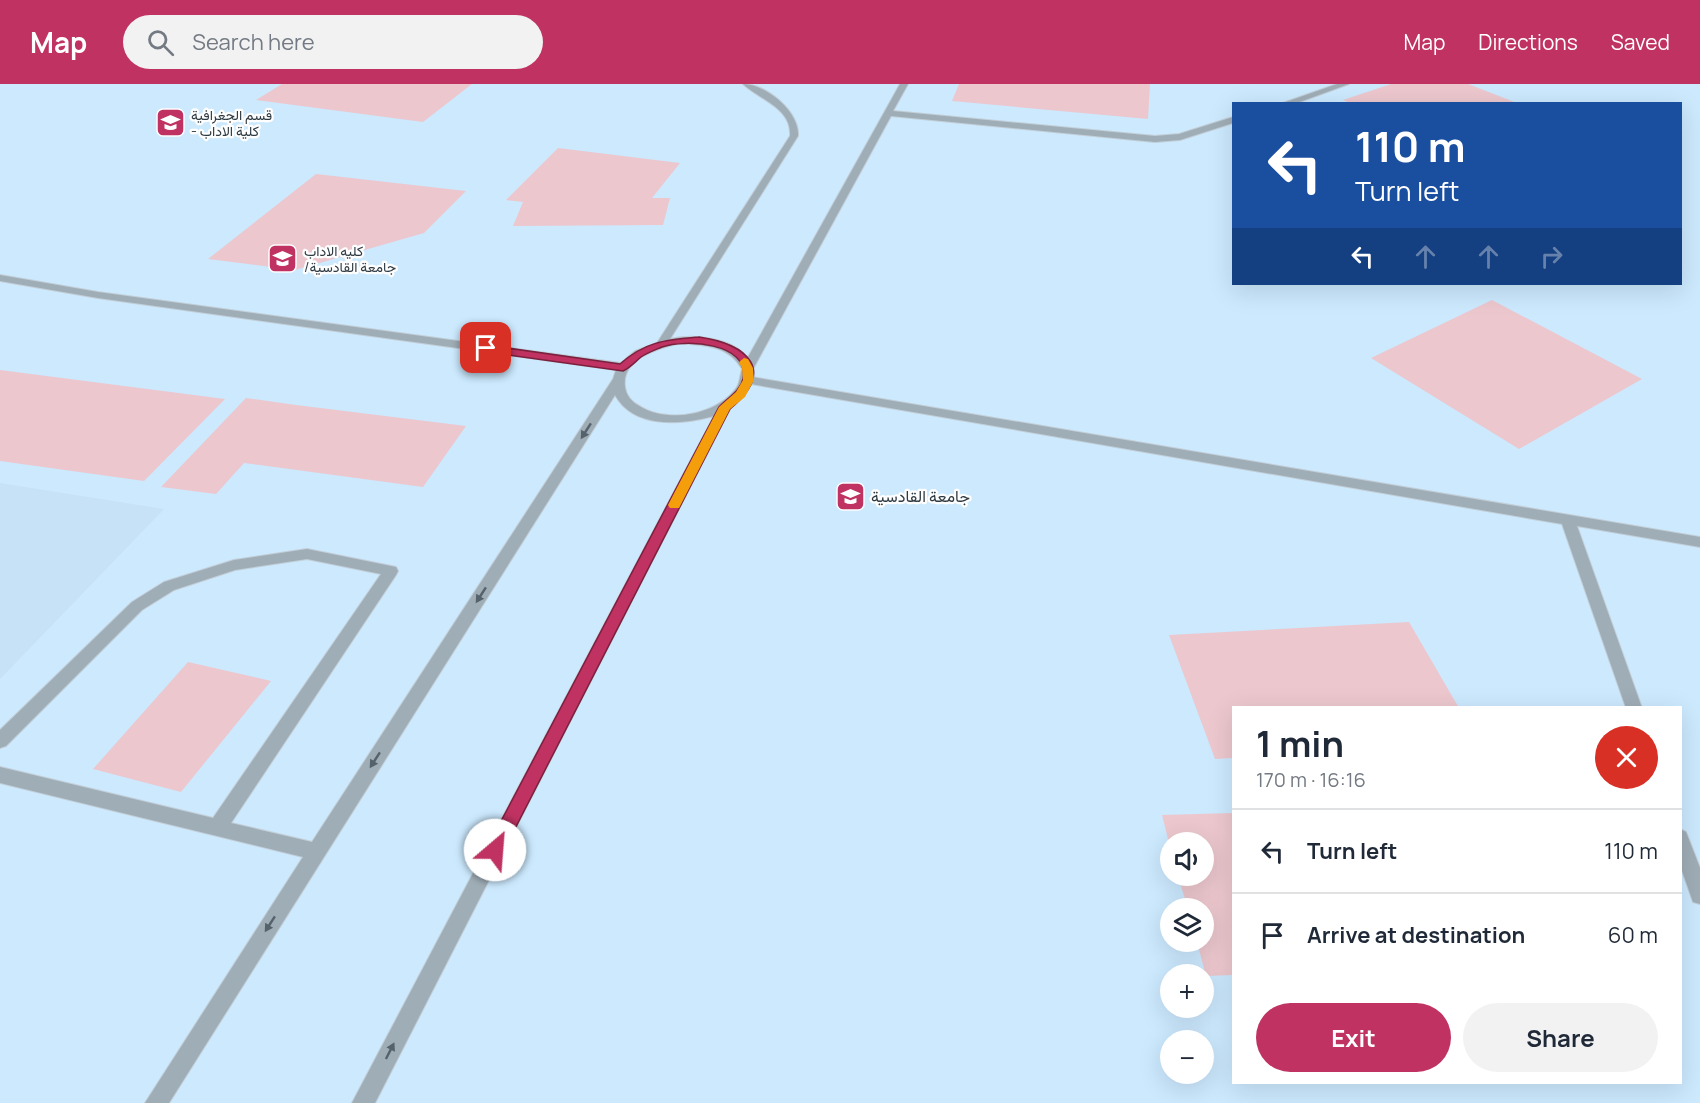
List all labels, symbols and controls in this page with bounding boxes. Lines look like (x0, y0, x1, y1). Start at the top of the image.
search box (123, 15, 543, 69)
text: Map (30, 23, 87, 61)
icon: search (144, 26, 177, 59)
text: Search here (192, 27, 315, 57)
text: Map (1404, 28, 1445, 56)
text: Directions (1478, 28, 1578, 56)
text: Saved (1611, 28, 1670, 56)
place label: قسم الجغرافية - كلية الاداب (191, 105, 272, 140)
school or university icon: قسم الجغرافية - كلية الاداب (154, 106, 186, 138)
text: 110 m (1355, 117, 1466, 175)
icon: left (1256, 126, 1334, 204)
text: Turn left (1355, 172, 1459, 209)
icon: left (1346, 240, 1379, 273)
icon: ahead (1409, 240, 1442, 273)
icon: ahead (1472, 240, 1505, 273)
icon: right (1535, 240, 1568, 273)
place label: كليه الاداب /جامعة القادسية (304, 241, 396, 276)
school or university icon: كليه الاداب /جامعة القادسية (267, 242, 299, 274)
pin (460, 322, 511, 373)
icon: arrive (469, 331, 502, 364)
one-way arrow (581, 423, 592, 439)
school or university icon: جامعة القادسية (834, 480, 866, 512)
place label: جامعة القادسية (871, 485, 970, 507)
one-way arrow (475, 587, 486, 604)
text: 1 min (1256, 719, 1344, 768)
button: close (1595, 726, 1658, 789)
one-way arrow (370, 751, 381, 768)
text: 170 m · 16:16 (1256, 766, 1366, 793)
position arrow (463, 818, 527, 882)
map controls (1160, 832, 1214, 1084)
button: sound (1160, 832, 1214, 886)
icon: left (1256, 835, 1289, 868)
text: Turn left (1307, 836, 1397, 866)
text: 110 m (1604, 836, 1658, 866)
button: layers (1160, 898, 1214, 952)
one-way arrow (265, 916, 276, 932)
icon: arrive (1256, 919, 1289, 952)
text: Arrive at destination (1307, 920, 1525, 950)
text: 60 m (1608, 920, 1658, 950)
button: + (1160, 964, 1214, 1018)
button: Exit (1256, 1003, 1451, 1072)
button: Share (1463, 1003, 1658, 1072)
button: − (1160, 1030, 1214, 1084)
one-way arrow (385, 1042, 395, 1059)

